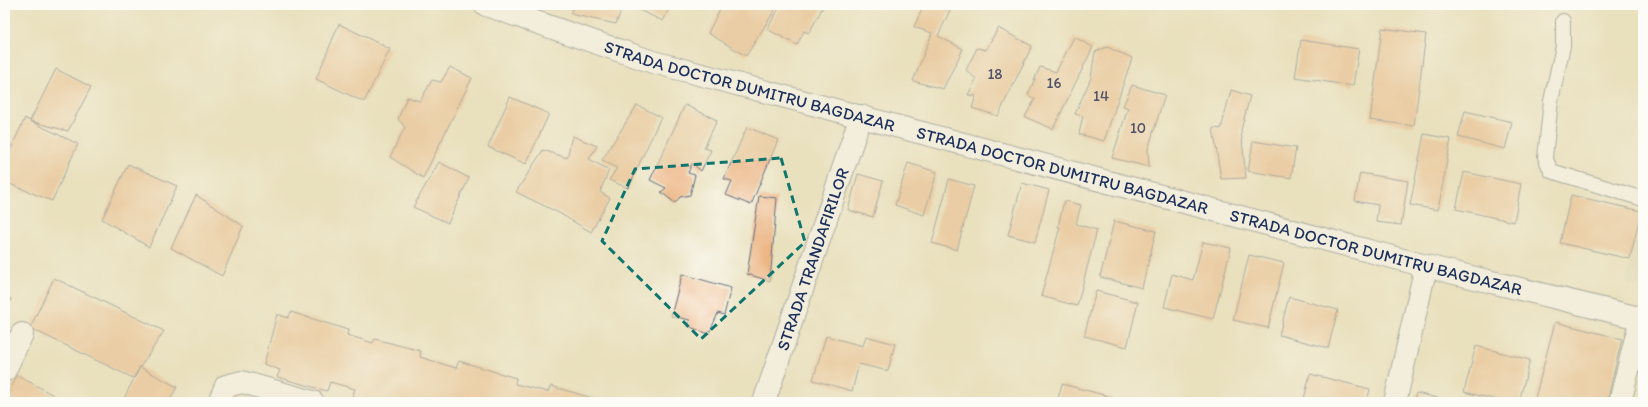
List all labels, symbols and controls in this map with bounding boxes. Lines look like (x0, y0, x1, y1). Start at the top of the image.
street label: STRADA DOCTOR DUMITRU BAGDAZAR (602, 36, 898, 136)
house number: 18 (987, 65, 1003, 83)
house number: 16 (1047, 74, 1062, 92)
house number: 14 (1093, 87, 1109, 105)
house number: 10 (1130, 119, 1146, 137)
street label: STRADA DOCTOR DUMITRU BAGDAZAR (915, 122, 1211, 218)
street label: STRADA TRANDAFIRILOR (772, 165, 853, 353)
street label: STRADA DOCTOR DUMITRU BAGDAZAR (1228, 205, 1524, 299)

